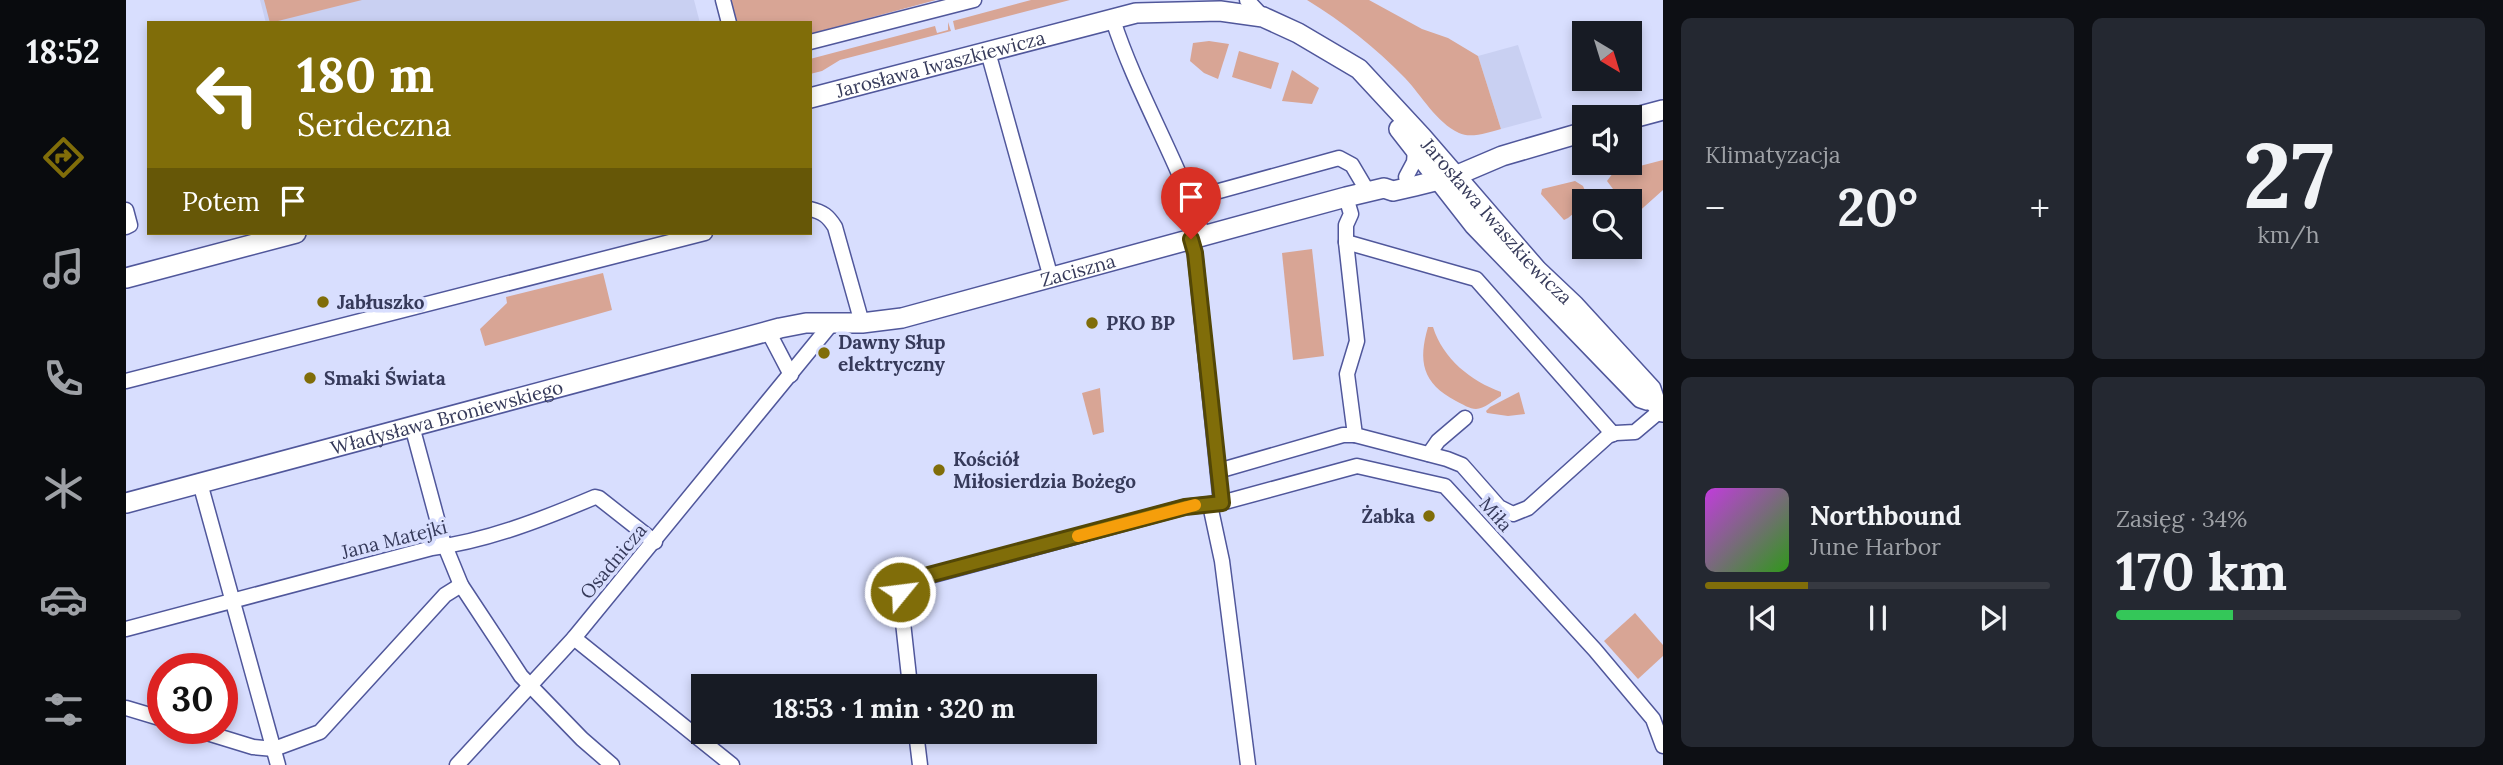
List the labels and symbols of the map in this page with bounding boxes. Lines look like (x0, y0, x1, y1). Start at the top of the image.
north arrow (1572, 21, 1642, 91)
street label: Jarosława Iwaszkiewicza (833, 25, 1048, 103)
street label: Jarosława Iwaszkiewicza (1416, 132, 1578, 309)
pin (1161, 167, 1221, 239)
street label: Zaciszna (1038, 248, 1118, 292)
place label: Jabłuszko (337, 290, 425, 314)
marker: Jabłuszko (315, 294, 331, 310)
place label: PKO BP (1106, 311, 1175, 335)
marker: PKO BP (1084, 315, 1100, 331)
place label: Dawny Słup elektryczny (838, 330, 946, 376)
marker: Dawny Słup elektryczny (816, 345, 832, 361)
place label: Smaki Świata (324, 366, 446, 390)
marker: Smaki Świata (302, 370, 318, 386)
street label: Władysława Broniewskiego (328, 375, 566, 460)
place label: Kościół Miłosierdzia Bożego (953, 447, 1136, 493)
marker: Kościół Miłosierdzia Bożego (931, 462, 947, 478)
street label: Miła (1474, 492, 1518, 536)
place label: Żabka (1362, 504, 1415, 528)
marker: Żabka (1421, 508, 1437, 524)
street label: Jana Matejki (338, 514, 449, 564)
street label: Osadnicza (574, 518, 652, 604)
position arrow (863, 555, 937, 629)
speed limit sign: 30 (147, 653, 238, 744)

